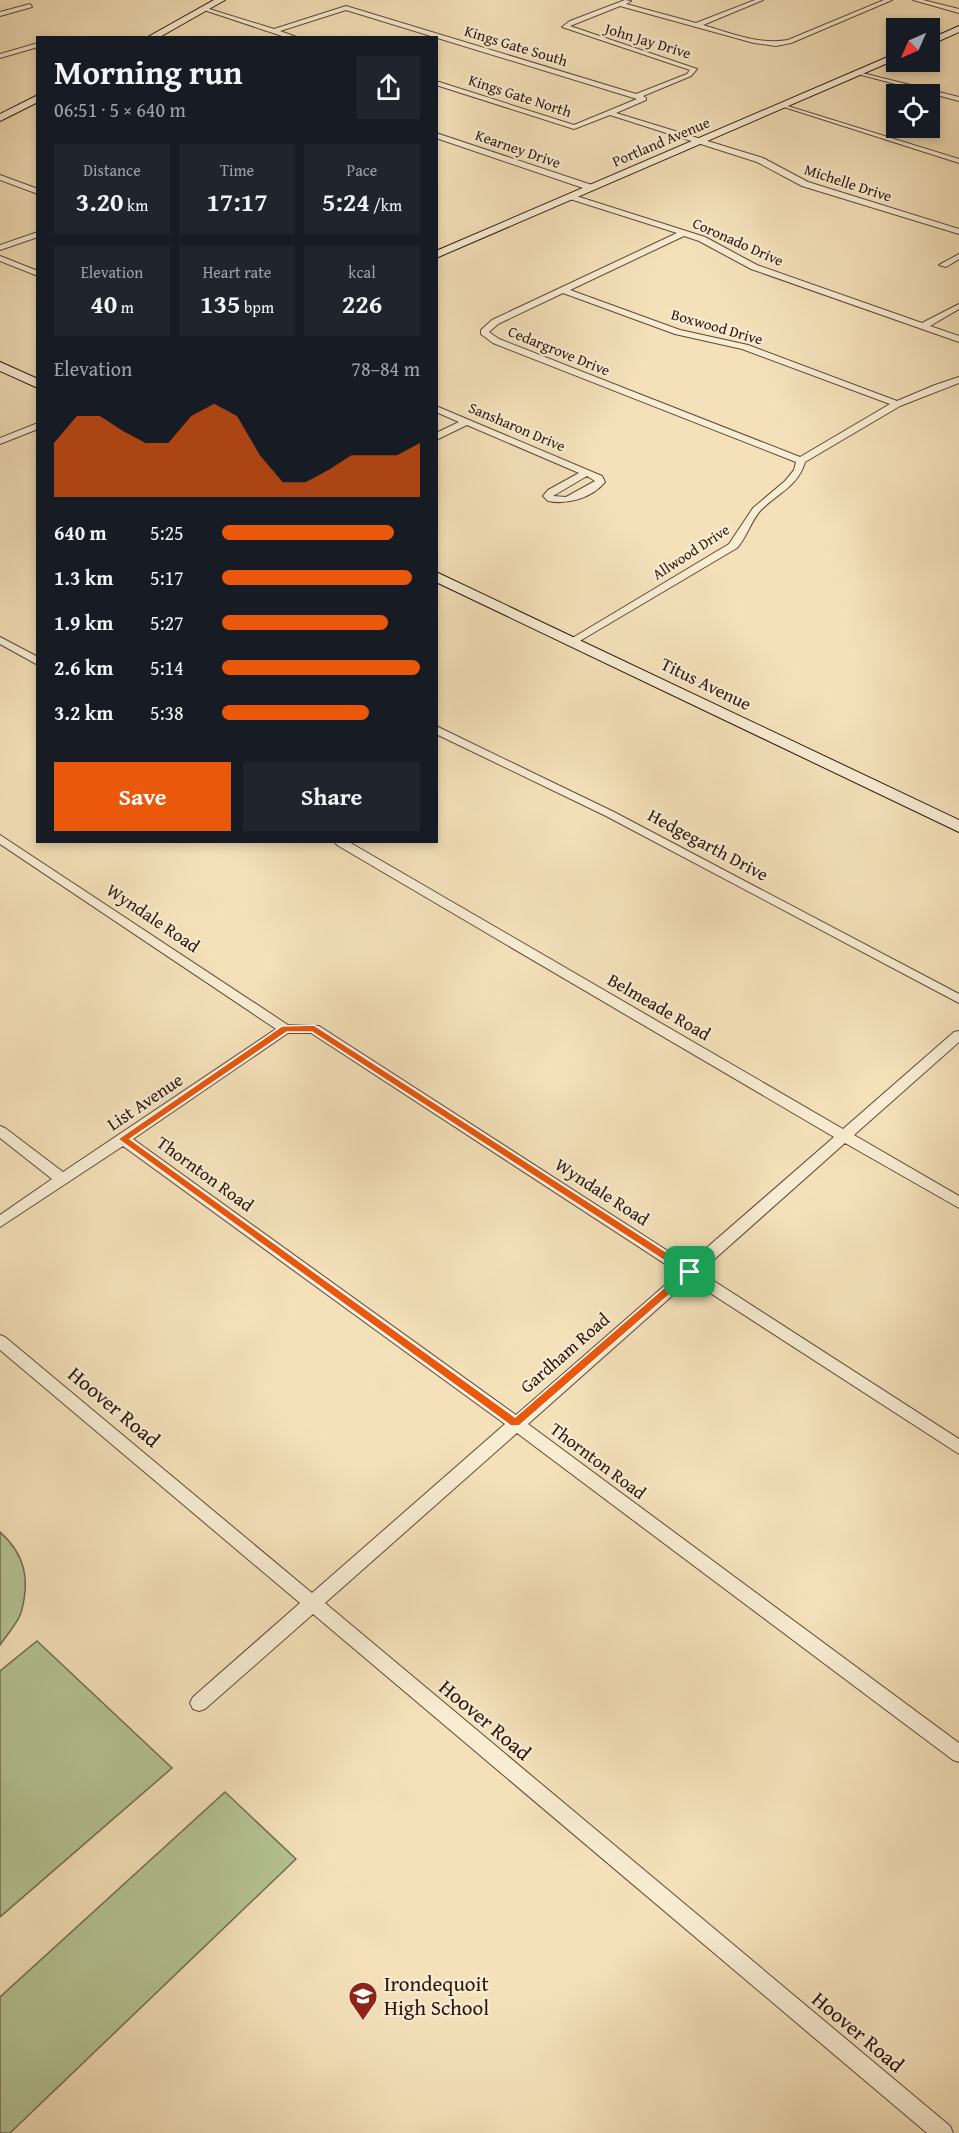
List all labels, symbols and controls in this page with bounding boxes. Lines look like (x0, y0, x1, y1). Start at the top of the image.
street label: John Jay Drive (601, 17, 694, 64)
north arrow (886, 18, 940, 72)
map controls (886, 18, 940, 138)
street label: Kings Gate South (462, 20, 571, 71)
text: Morning run (54, 48, 243, 96)
button: share (357, 56, 420, 119)
street label: Kings Gate North (466, 69, 575, 122)
button: locate (886, 84, 940, 138)
text: 06:51 · 5 × 640 m (54, 95, 186, 124)
street label: Portland Avenue (609, 111, 713, 172)
street label: Kearney Drive (473, 124, 564, 173)
text: Distance (83, 158, 141, 182)
text: Time (220, 158, 254, 182)
text: Pace (347, 158, 377, 182)
street label: Michelle Drive (802, 159, 895, 207)
text: 3.20 (76, 182, 124, 221)
text: 17:17 (206, 182, 268, 221)
text: 5:24 (322, 182, 370, 221)
text: km (124, 193, 148, 217)
text: /km (370, 193, 402, 217)
street label: Coronado Drive (689, 212, 787, 271)
text: Elevation (81, 260, 143, 284)
text: Heart rate (203, 260, 271, 284)
text: kcal (348, 260, 376, 284)
text: 40 (90, 284, 117, 323)
text: 135 (200, 284, 240, 323)
text: 226 (342, 284, 382, 323)
text: m (117, 295, 134, 319)
text: bpm (240, 295, 274, 319)
street label: Boxwood Drive (669, 303, 765, 350)
street label: Cedargrove Drive (505, 321, 613, 381)
text: Elevation (54, 354, 132, 383)
text: 78–84 m (351, 354, 420, 383)
street label: Sansharon Drive (466, 397, 569, 456)
text: 640 m (54, 518, 107, 547)
text: 5:25 (150, 518, 184, 547)
street label: Allwood Drive (648, 519, 733, 584)
text: 1.3 km (54, 563, 113, 592)
text: 5:17 (150, 563, 184, 592)
text: 1.9 km (54, 608, 113, 637)
text: 5:27 (150, 608, 184, 637)
street label: Titus Avenue (656, 650, 756, 717)
text: 2.6 km (54, 653, 113, 682)
text: 5:14 (150, 653, 184, 682)
text: 3.2 km (54, 698, 113, 727)
text: 5:38 (150, 698, 184, 727)
button: Save (54, 762, 231, 831)
button: Share (243, 762, 420, 831)
street label: Hedgegarth Drive (643, 801, 773, 888)
street label: Wyndale Road (101, 876, 206, 959)
street label: Belmeade Road (603, 966, 716, 1047)
street label: List Avenue (101, 1066, 188, 1137)
street label: Thornton Road (151, 1129, 260, 1218)
street label: Wyndale Road (550, 1151, 655, 1232)
pin (664, 1246, 715, 1297)
icon: arrive (673, 1255, 706, 1288)
street label: Gardham Road (514, 1306, 616, 1399)
street label: Hoover Road (61, 1359, 168, 1455)
street label: Thornton Road (545, 1415, 652, 1506)
street label: Hoover Road (432, 1672, 539, 1768)
place label: Irondequoit High School (384, 1968, 489, 2023)
school or university icon: Irondequoit High School (347, 1980, 379, 2022)
street label: Hoover Road (805, 1984, 912, 2080)

